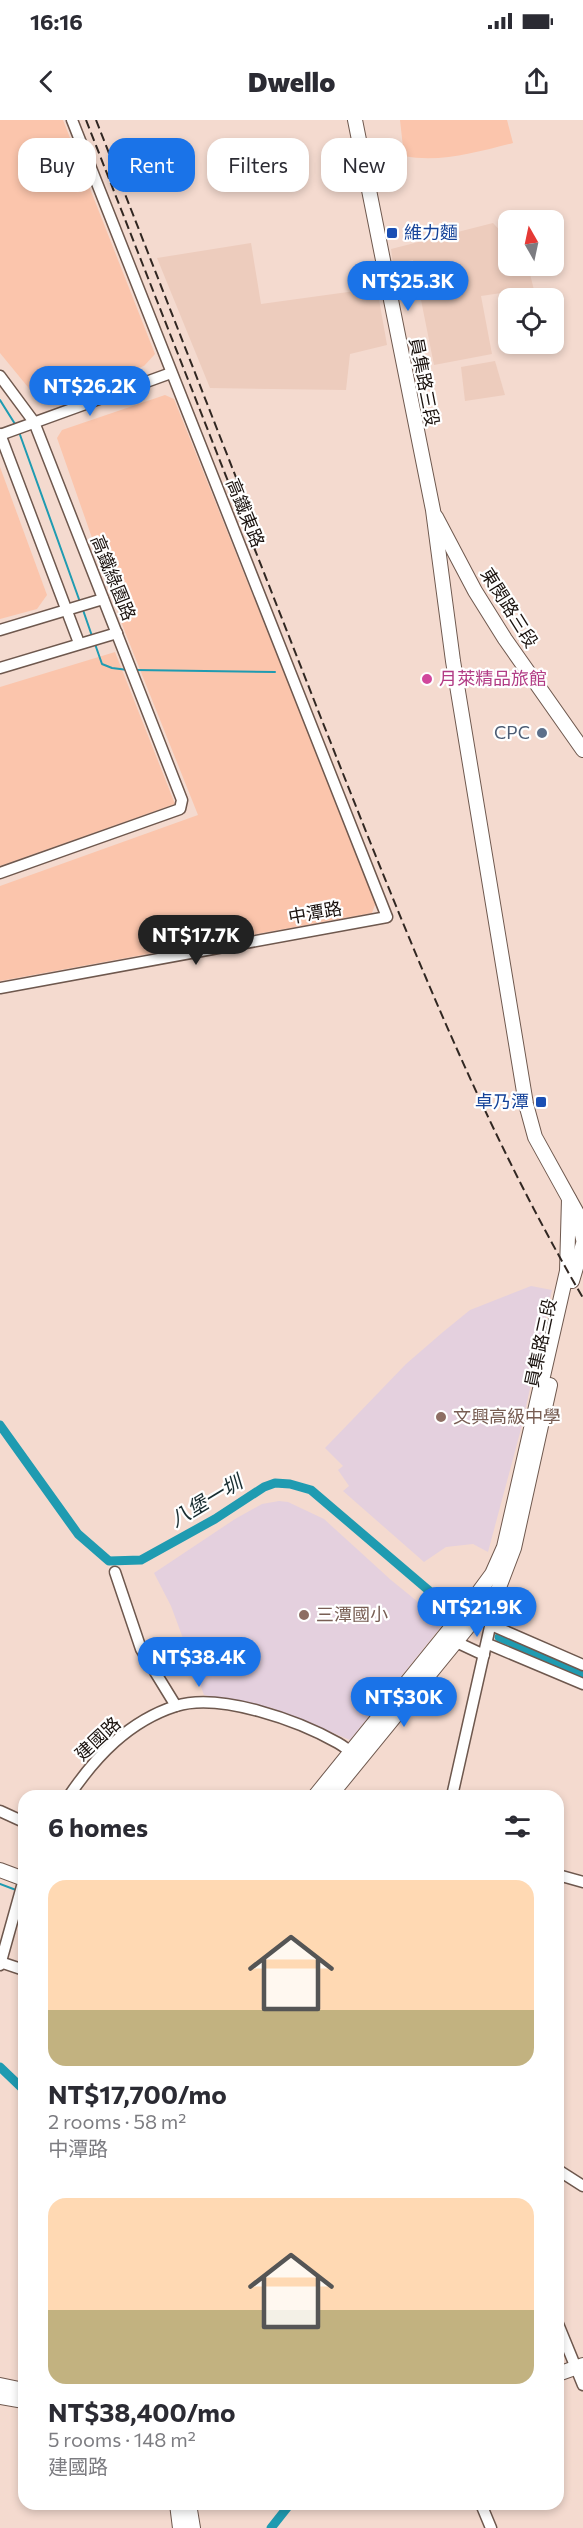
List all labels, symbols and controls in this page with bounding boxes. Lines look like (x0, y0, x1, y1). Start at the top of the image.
text: 16:16 (30, 8, 83, 35)
icon: back (30, 65, 63, 98)
text: Dwello (248, 65, 335, 98)
icon: share (520, 65, 553, 98)
chip: Buy (18, 138, 96, 192)
chip: Rent (108, 138, 195, 192)
chip: Filters (207, 138, 309, 192)
chip: New (321, 138, 407, 192)
north arrow (498, 210, 564, 276)
map controls (498, 210, 564, 354)
place label: 維力麵 (404, 221, 458, 243)
marker: 維力麵 (385, 226, 399, 240)
pin: NT$25.3K (346, 261, 470, 312)
text: NT$25.3K (361, 268, 455, 292)
button: locate (498, 288, 564, 354)
street label: 員集路三段 (406, 336, 444, 428)
pin: NT$26.2K (28, 366, 152, 417)
text: NT$26.2K (43, 373, 137, 397)
street label: 高鐵東路 (222, 475, 270, 550)
street label: 高鐵綠園路 (87, 532, 141, 623)
street label: 東閔路三段 (477, 563, 543, 651)
place label: 月萊精品旅館 (439, 667, 547, 689)
marker: 月萊精品旅館 (420, 672, 434, 686)
place label: CPC (494, 721, 530, 743)
marker: CPC (535, 726, 549, 740)
street label: 中潭路 (286, 896, 343, 928)
pin: NT$17.7K (134, 915, 258, 966)
text: NT$17.7K (152, 922, 240, 946)
place label: 卓乃潭 (475, 1090, 529, 1112)
marker: 卓乃潭 (534, 1095, 548, 1109)
street label: 員集路三段 (520, 1296, 560, 1389)
place label: 文興高級中學 (453, 1405, 561, 1427)
marker: 文興高級中學 (434, 1410, 448, 1424)
water label: 八堡一圳 (165, 1468, 249, 1531)
pin: NT$21.9K (415, 1587, 539, 1638)
text: NT$21.9K (431, 1594, 523, 1618)
place label: 三潭國小 (316, 1603, 388, 1625)
marker: 三潭國小 (297, 1608, 311, 1622)
pin: NT$38.4K (137, 1637, 261, 1688)
text: NT$38.4K (152, 1644, 246, 1668)
pin: NT$30K (355, 1677, 453, 1728)
text: NT$30K (365, 1684, 443, 1708)
street label: 建國路 (70, 1712, 125, 1765)
icon: filters (501, 1810, 534, 1843)
text: 6 homes (48, 1811, 148, 1842)
icon: home (237, 1919, 345, 2027)
text: NT$17,700/mo (48, 2078, 227, 2109)
text: 2 rooms · 58 m² (48, 2109, 186, 2133)
text: 中潭路 (48, 2136, 108, 2160)
icon: home (237, 2237, 345, 2345)
text: NT$38,400/mo (48, 2396, 236, 2427)
text: 5 rooms · 148 m² (48, 2427, 196, 2451)
text: 建國路 (48, 2454, 108, 2478)

